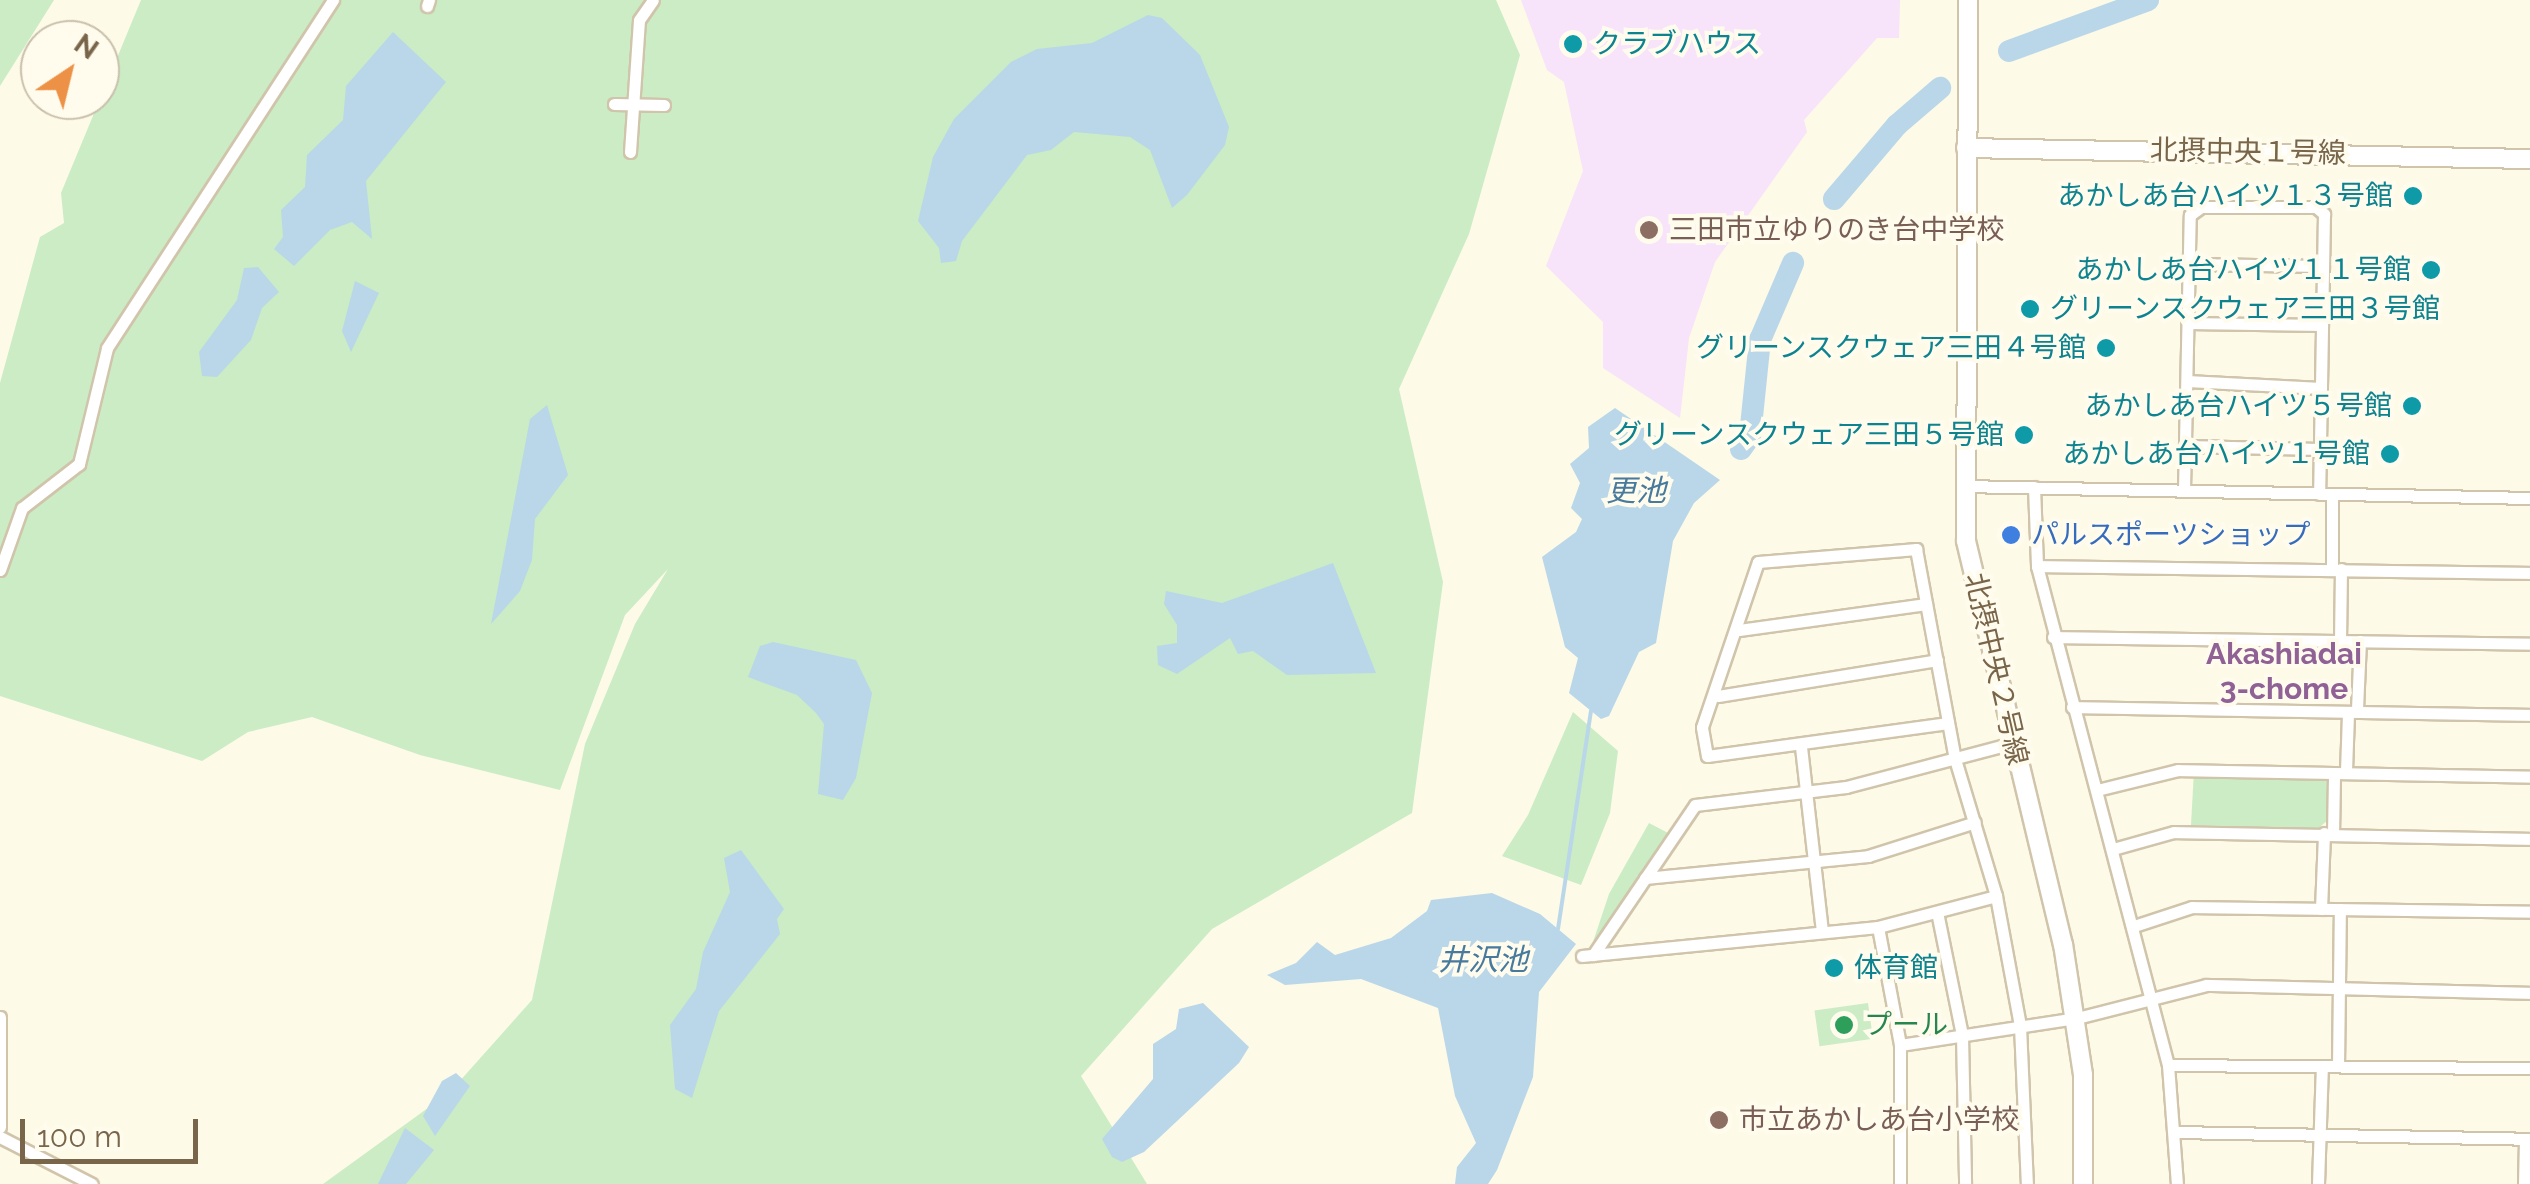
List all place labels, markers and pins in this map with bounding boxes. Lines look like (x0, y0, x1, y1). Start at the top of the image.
place label: クラブハウス (1593, 27, 1761, 61)
marker: クラブハウス (1562, 33, 1584, 55)
place label: あかしあ台ハイツ１３号館 (2057, 179, 2393, 213)
marker: あかしあ台ハイツ１３号館 (2402, 185, 2424, 207)
place label: 三田市立ゆりのき台中学校 (1669, 213, 2005, 247)
marker: 三田市立ゆりのき台中学校 (1638, 219, 1660, 241)
place label: あかしあ台ハイツ１１号館 (2075, 253, 2411, 287)
marker: あかしあ台ハイツ１１号館 (2420, 259, 2442, 281)
place label: グリーンスクウェア三田３号館 (2050, 292, 2442, 326)
marker: グリーンスクウェア三田３号館 (2019, 298, 2041, 320)
place label: グリーンスクウェア三田４号館 (1694, 331, 2086, 365)
marker: グリーンスクウェア三田４号館 (2095, 337, 2117, 359)
place label: あかしあ台ハイツ５号館 (2084, 389, 2392, 423)
marker: あかしあ台ハイツ５号館 (2401, 395, 2423, 417)
place label: グリーンスクウェア三田５号館 (1612, 418, 2004, 452)
marker: グリーンスクウェア三田５号館 (2013, 424, 2035, 446)
place label: あかしあ台ハイツ１号館 (2062, 437, 2370, 471)
marker: あかしあ台ハイツ１号館 (2379, 443, 2401, 465)
place label: パルスポーツショップ (2031, 518, 2311, 552)
marker: パルスポーツショップ (2000, 524, 2022, 546)
place label: 体育館 (1854, 951, 1938, 985)
marker: 体育館 (1823, 957, 1845, 979)
place label: プール (1864, 1008, 1948, 1042)
marker: プール (1833, 1014, 1855, 1036)
place label: 市立あかしあ台小学校 (1739, 1103, 2019, 1137)
marker: 市立あかしあ台小学校 (1708, 1109, 1730, 1131)

